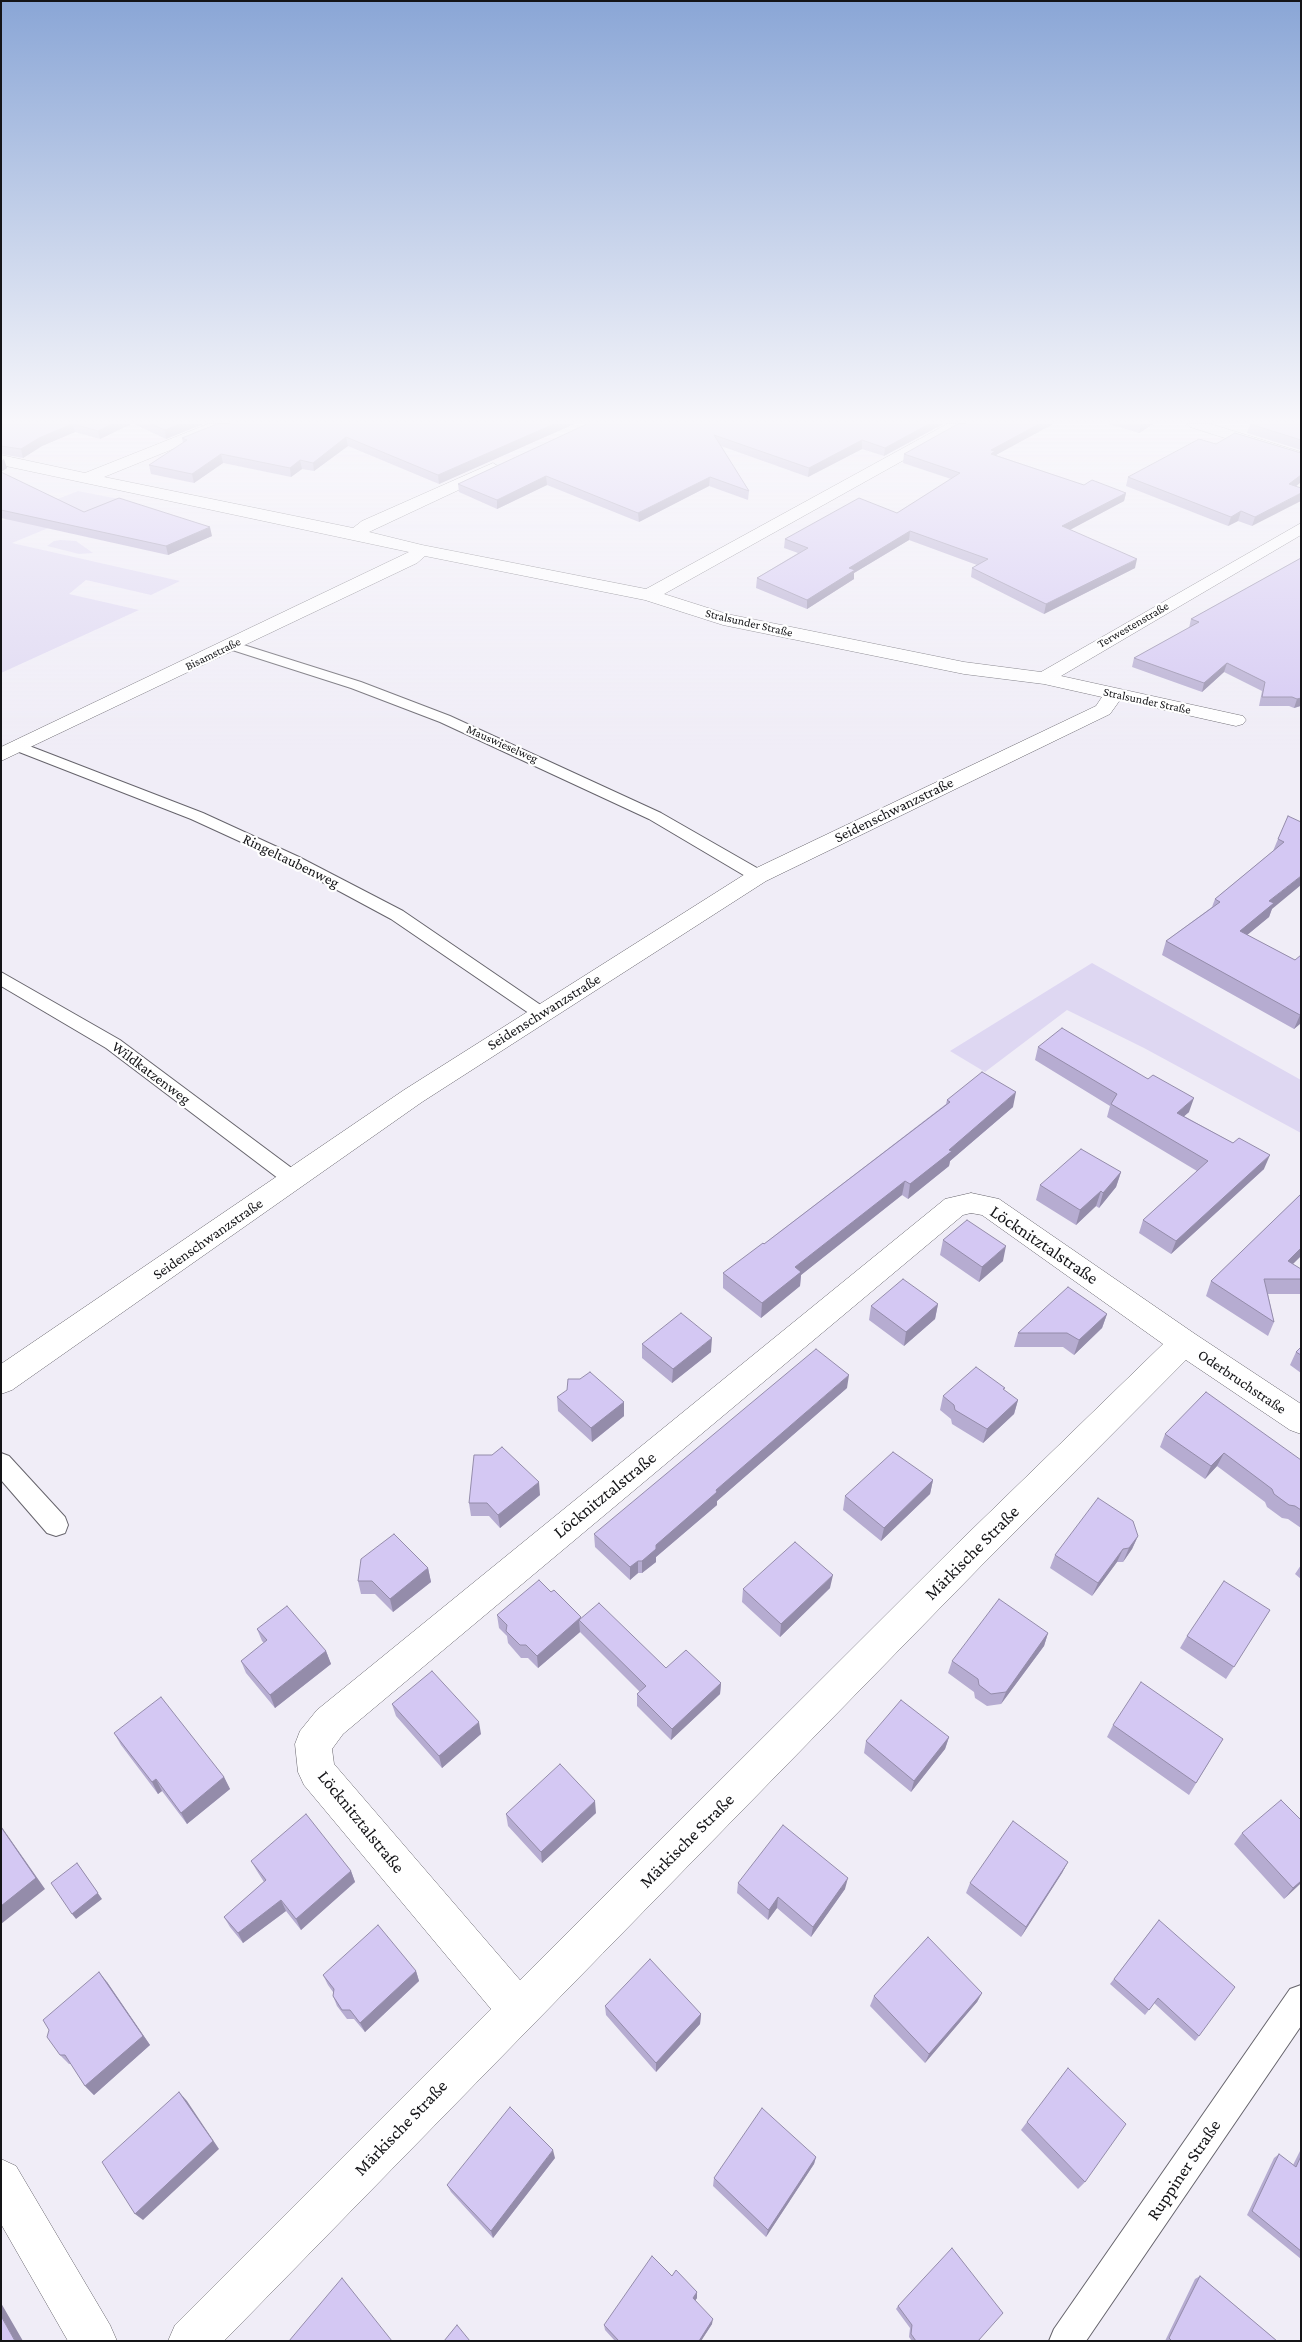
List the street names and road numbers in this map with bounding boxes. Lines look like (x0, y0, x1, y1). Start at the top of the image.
street label: Terwestenstraße (1095, 599, 1171, 651)
street label: Stralsunder Straße (704, 606, 794, 640)
street label: Bisamstraße (183, 634, 243, 674)
street label: Stralsunder Straße (1102, 685, 1192, 717)
street label: Mauswieselweg (464, 722, 540, 766)
street label: Seidenschwanzstraße (832, 773, 956, 847)
street label: Ringeltaubenweg (240, 830, 342, 892)
street label: Seidenschwanzstraße (484, 970, 604, 1054)
street label: Wildkatzenweg (108, 1038, 194, 1108)
street label: Seidenschwanzstraße (150, 1194, 266, 1284)
street label: Löcknitztalstraße (986, 1201, 1102, 1289)
street label: Oderbruchstraße (1194, 1346, 1290, 1418)
street label: Löcknitztalstraße (549, 1447, 661, 1543)
street label: Märkische Straße (920, 1501, 1024, 1605)
street label: Löcknitztalstraße (313, 1766, 409, 1878)
street label: Märkische Straße (635, 1789, 739, 1893)
street label: Märkische Straße (350, 2076, 452, 2180)
street label: Ruppiner Straße (1142, 2115, 1226, 2225)

